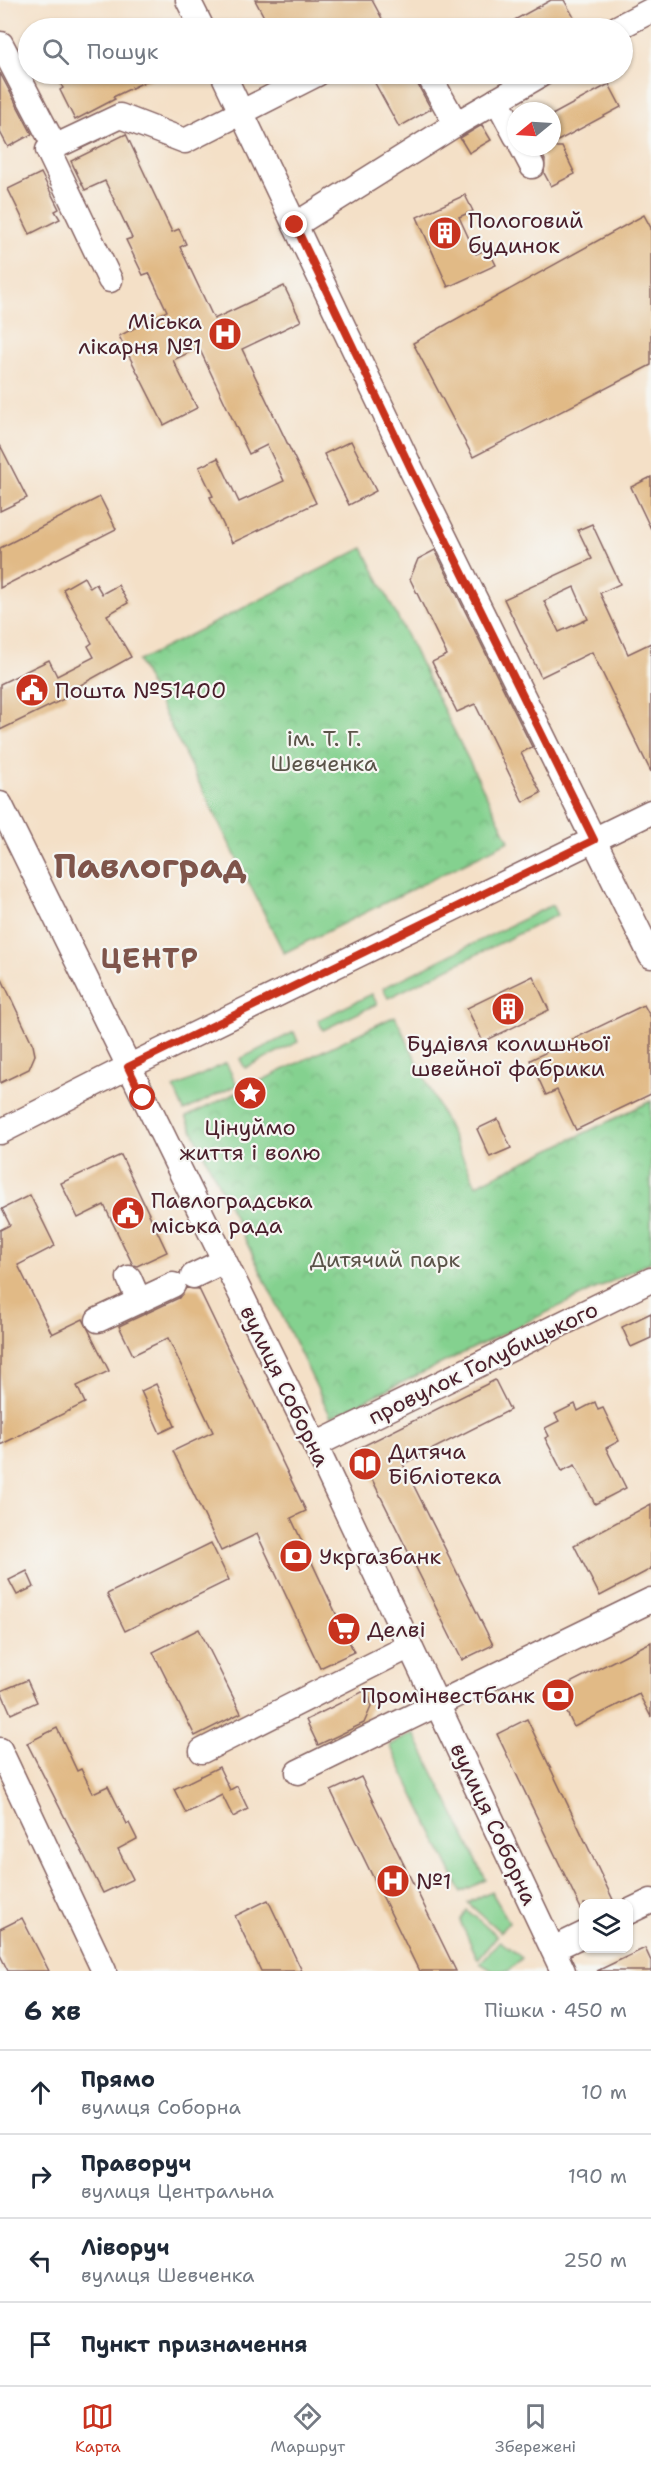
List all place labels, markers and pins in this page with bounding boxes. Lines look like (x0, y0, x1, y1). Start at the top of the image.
place label: Пологовий будинок (468, 206, 583, 260)
building icon: Пологовий будинок (427, 215, 463, 251)
place label: Міська лікарня №1 (78, 307, 202, 361)
hospital icon: Міська лікарня №1 (207, 316, 243, 352)
public building icon: Пошта №51400 (14, 672, 50, 708)
place label: Пошта №51400 (55, 676, 226, 705)
building icon: Будівля колишньої швейної фабрики (490, 991, 526, 1027)
place label: Будівля колишньої швейної фабрики (406, 1029, 611, 1083)
place icon: Цінуймо життя і волю (232, 1075, 268, 1111)
place label: Цінуймо життя і волю (179, 1113, 321, 1167)
place label: Павлоградська міська рада (151, 1186, 313, 1240)
public building icon: Павлоградська міська рада (110, 1195, 146, 1231)
place label: Дитяча Бiблiотека (388, 1437, 501, 1491)
library icon: Дитяча Бiблiотека (347, 1446, 383, 1482)
bank icon: Укргазбанк (278, 1538, 314, 1574)
place label: Укргазбанк (319, 1542, 441, 1571)
supermarket icon: Делві (326, 1611, 362, 1647)
place label: Делві (367, 1615, 426, 1644)
bank icon: Промінвестбанк (540, 1677, 576, 1713)
place label: Промінвестбанк (361, 1681, 535, 1710)
hospital icon: №1 (375, 1863, 411, 1899)
place label: №1 (416, 1867, 452, 1896)

